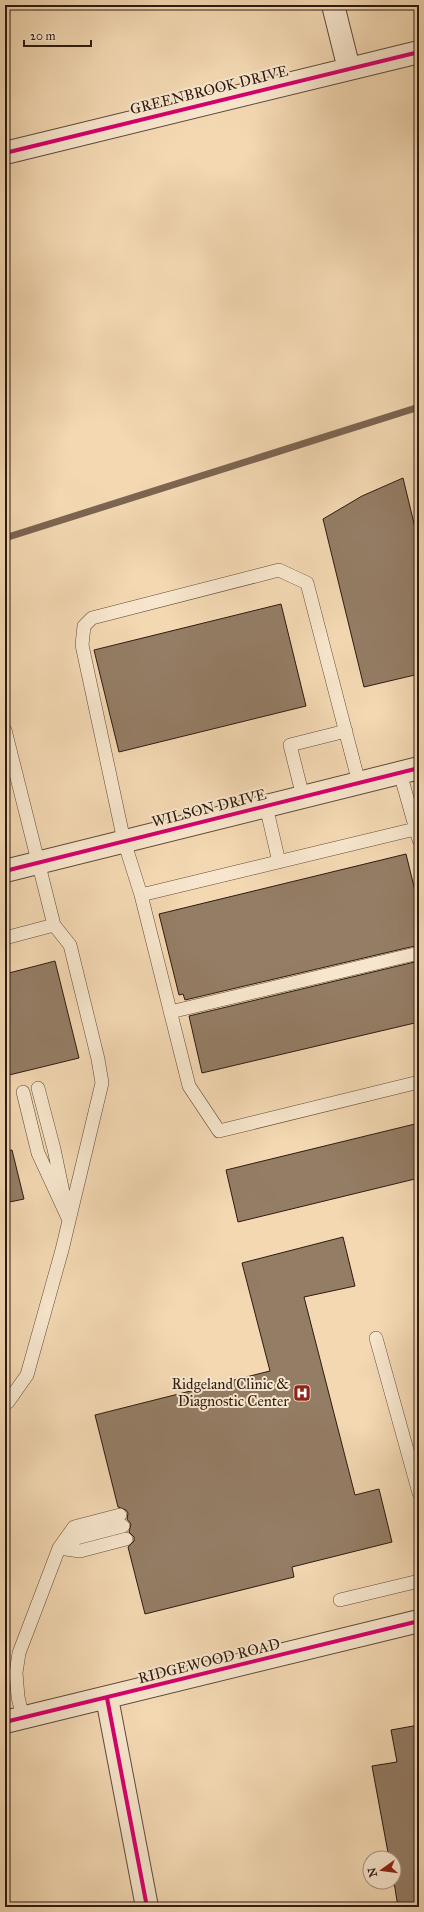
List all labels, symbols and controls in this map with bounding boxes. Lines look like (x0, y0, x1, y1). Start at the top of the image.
scale bar (24, 22, 91, 48)
text: 20 m (30, 29, 56, 43)
street label: GREENBROOK DRIVE (128, 62, 290, 118)
street label: WILSON DRIVE (150, 785, 268, 831)
place label: Ridgeland Clinic & Diagnostic Center (171, 1375, 289, 1410)
hospital icon: Ridgeland Clinic & Diagnostic Center (292, 1383, 312, 1403)
street label: RIDGEWOOD ROAD (136, 1635, 282, 1687)
north arrow (362, 1850, 402, 1890)
text: N (365, 1866, 380, 1878)

